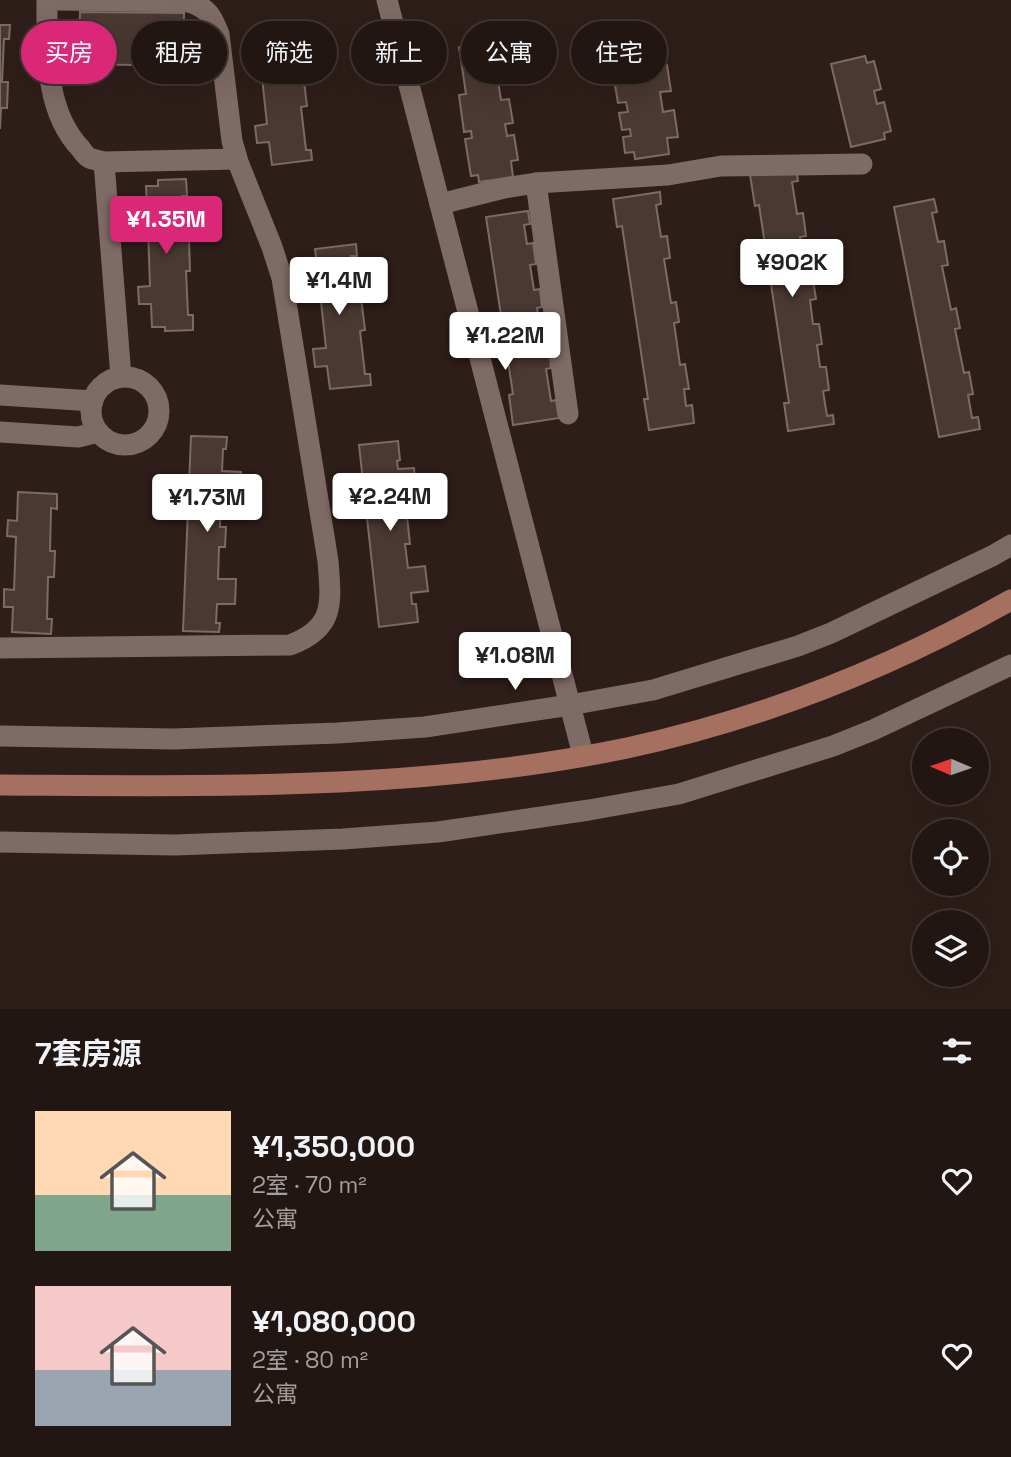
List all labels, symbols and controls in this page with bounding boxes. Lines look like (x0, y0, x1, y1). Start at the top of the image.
chip: 买房 (21, 21, 117, 84)
chip: 租房 (131, 21, 227, 84)
chip: 筛选 (241, 21, 337, 84)
chip: 新上 (351, 21, 447, 84)
chip: 公寓 (461, 21, 557, 84)
chip: 住宅 (571, 21, 667, 84)
pin: ¥1.35M (109, 196, 223, 256)
text: ¥1.35M (126, 204, 206, 234)
pin: ¥902K (743, 240, 841, 299)
text: ¥902K (756, 247, 828, 277)
pin: ¥1.4M (290, 258, 388, 317)
text: ¥1.4M (306, 265, 372, 295)
pin: ¥1.22M (448, 312, 562, 372)
text: ¥1.22M (465, 320, 545, 350)
pin: ¥2.24M (333, 474, 447, 533)
pin: ¥1.73M (150, 475, 264, 534)
text: ¥2.24M (349, 481, 431, 511)
text: ¥1.73M (168, 482, 246, 512)
pin: ¥1.08M (458, 632, 572, 692)
text: ¥1.08M (475, 640, 555, 670)
north arrow (912, 728, 989, 805)
map controls (912, 728, 989, 987)
button: locate (912, 819, 989, 896)
button: layers (912, 910, 989, 987)
icon: filters (938, 1032, 976, 1070)
text: 7套房源 (35, 1034, 142, 1073)
text: ¥1,350,000 (252, 1127, 415, 1166)
icon: home (91, 1139, 175, 1223)
icon: heart (938, 1162, 976, 1200)
text: 2室 · 70 m² (252, 1170, 367, 1200)
text: 公寓 (252, 1204, 298, 1234)
text: ¥1,080,000 (252, 1302, 416, 1341)
icon: home (91, 1314, 175, 1398)
icon: heart (938, 1337, 976, 1375)
text: 2室 · 80 m² (252, 1345, 368, 1375)
text: 公寓 (252, 1379, 298, 1409)

